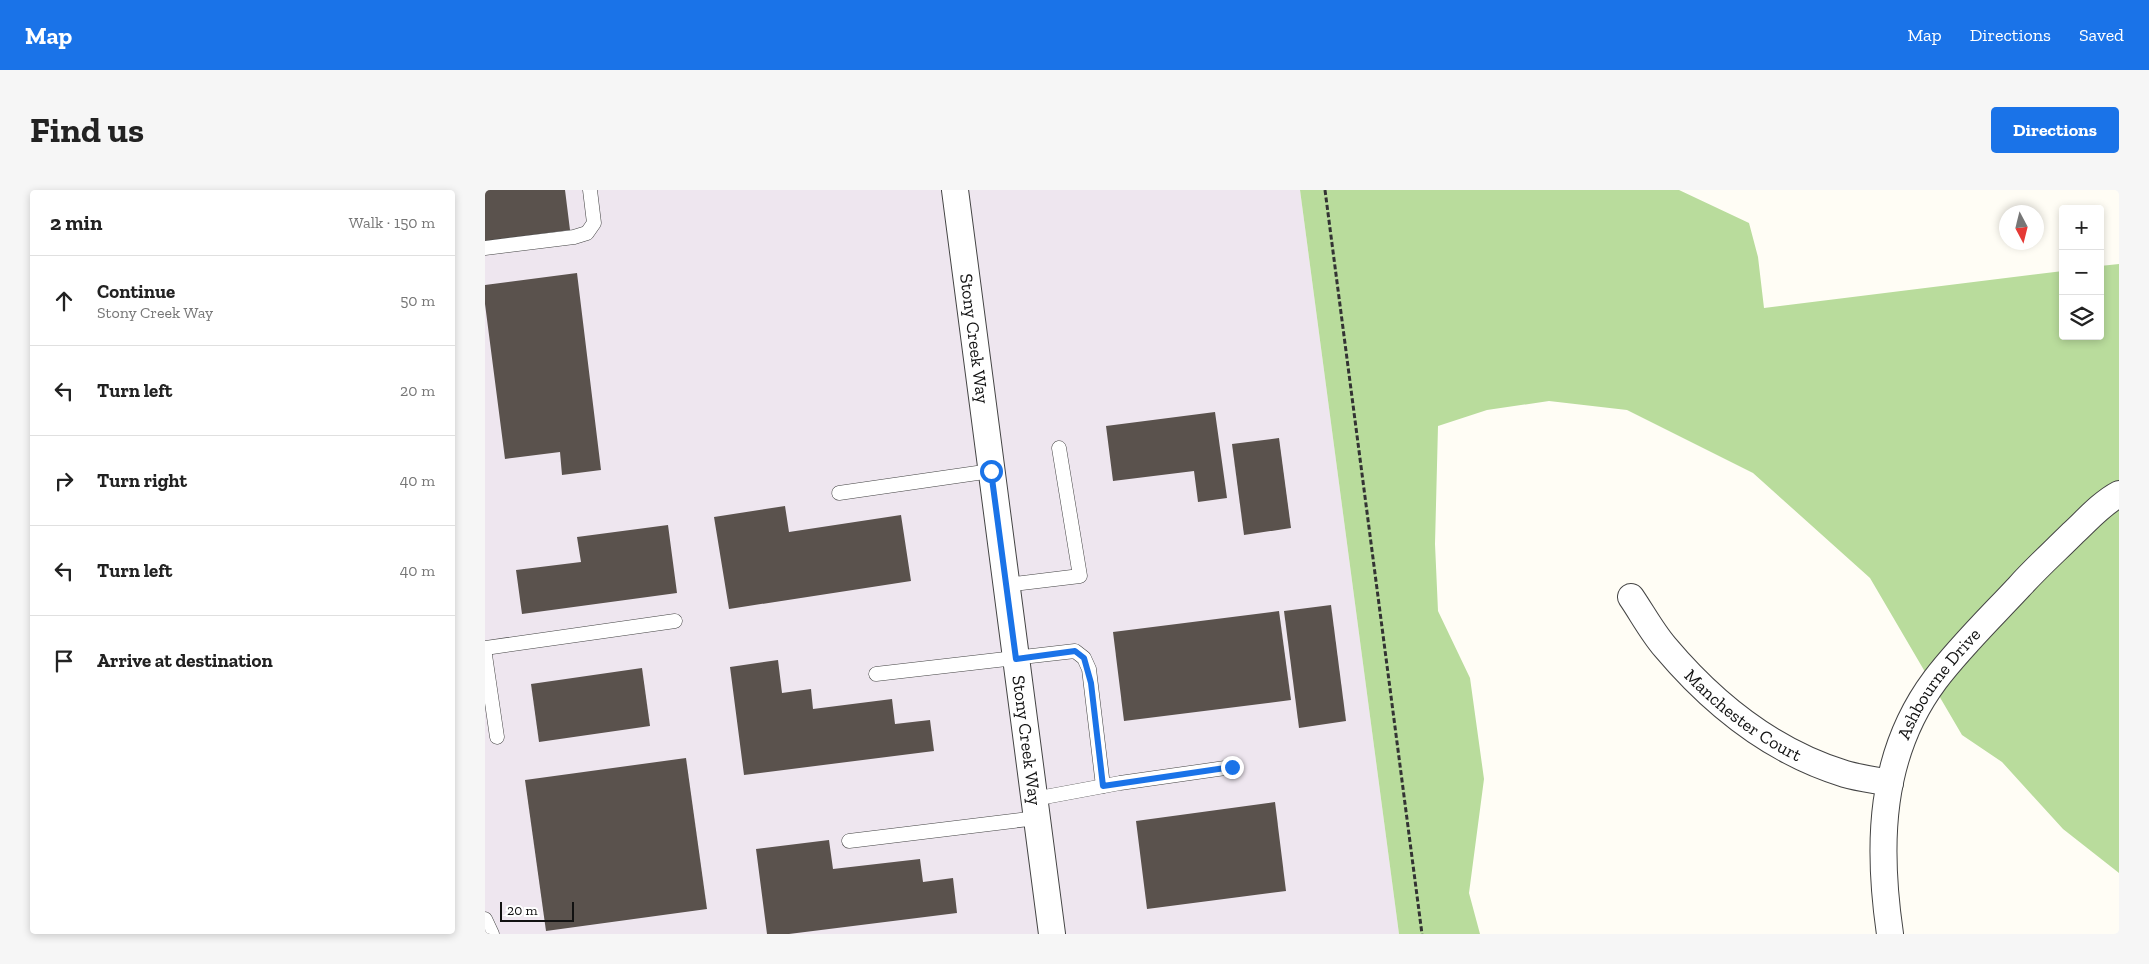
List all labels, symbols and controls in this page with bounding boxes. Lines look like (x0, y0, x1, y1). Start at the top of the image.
text: Map (25, 21, 72, 50)
text: Map (1907, 24, 1942, 46)
text: Directions (1970, 24, 2051, 46)
text: Saved (2079, 24, 2124, 46)
button: Directions (1991, 107, 2119, 153)
text: Find us (30, 109, 144, 151)
north arrow (1999, 205, 2044, 250)
map controls (2059, 205, 2104, 340)
button: + (2059, 205, 2104, 250)
text: 2 min (50, 210, 102, 235)
text: Walk · 150 m (349, 213, 435, 232)
button: − (2059, 250, 2104, 295)
street label: Stony Creek Way (955, 272, 994, 406)
text: Continue (97, 280, 175, 303)
icon: ahead (50, 287, 78, 315)
text: 50 m (400, 291, 435, 310)
button: layers (2059, 295, 2104, 340)
text: Stony Creek Way (97, 303, 213, 322)
icon: left (50, 377, 78, 405)
text: Turn left (97, 379, 172, 402)
text: 20 m (400, 381, 435, 400)
route start (980, 460, 1003, 483)
icon: right (50, 467, 78, 495)
text: Turn right (97, 469, 187, 492)
text: 40 m (400, 471, 435, 490)
icon: left (50, 557, 78, 585)
text: Turn left (97, 559, 172, 582)
text: 40 m (400, 561, 435, 580)
street label: Ashbourne Drive (1892, 624, 1985, 743)
icon: arrive (50, 647, 78, 675)
text: Arrive at destination (97, 649, 273, 672)
street label: Manchester Court (1680, 665, 1805, 766)
street label: Stony Creek Way (1007, 674, 1046, 807)
route end (1221, 756, 1244, 779)
scale bar (500, 899, 574, 922)
text: 20 m (507, 902, 538, 919)

